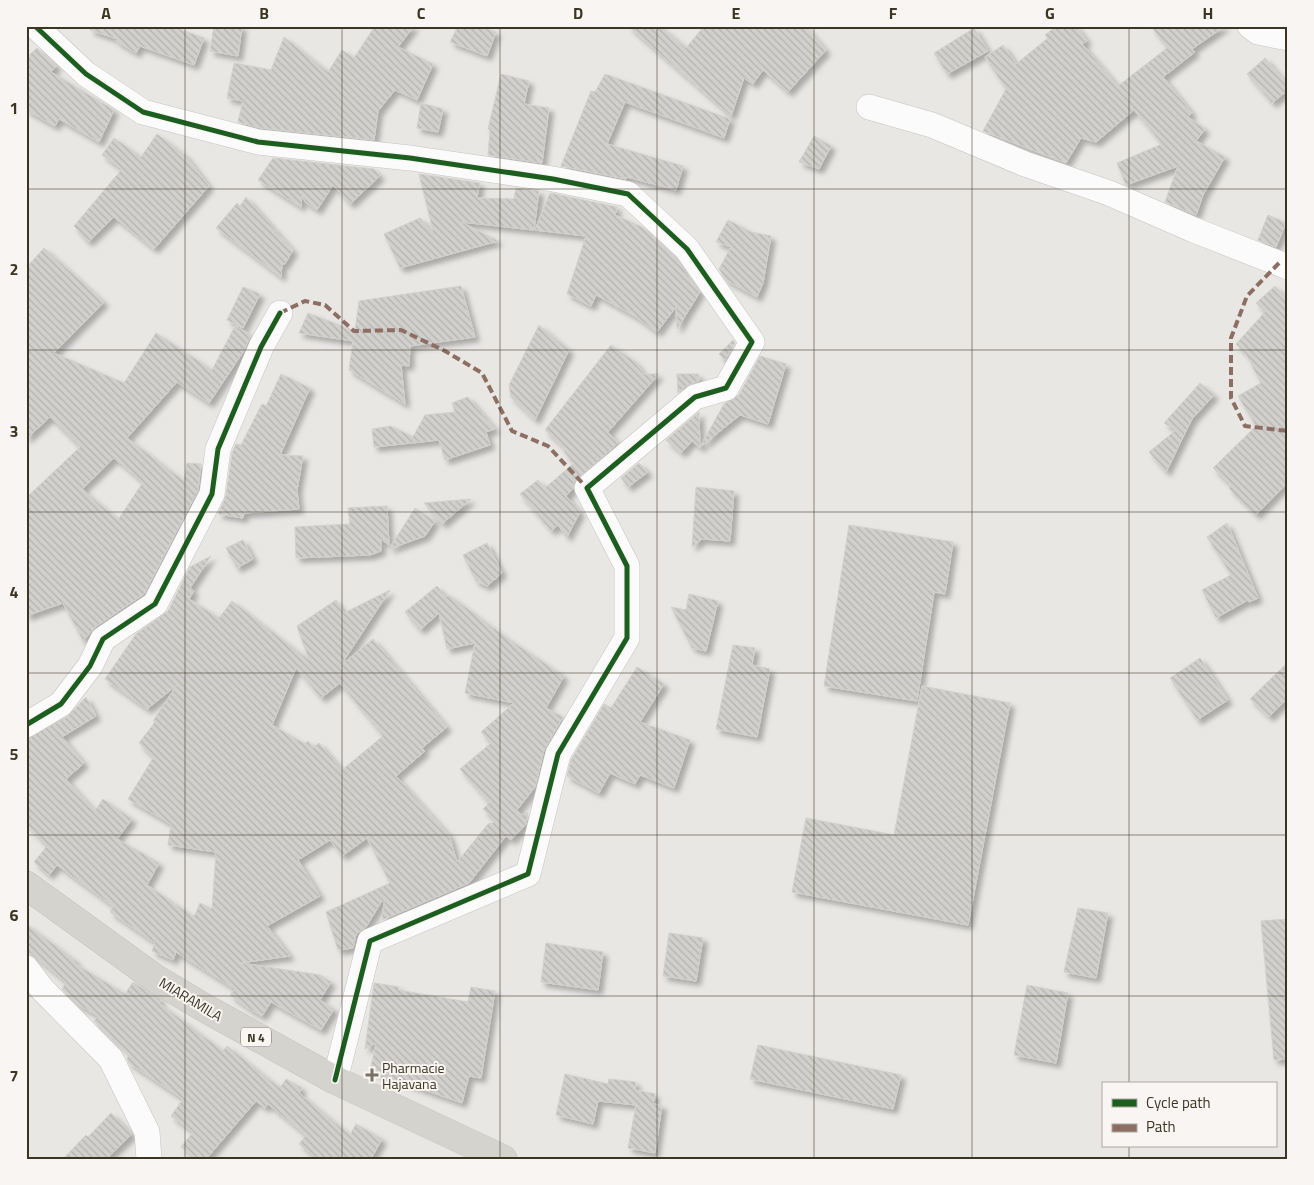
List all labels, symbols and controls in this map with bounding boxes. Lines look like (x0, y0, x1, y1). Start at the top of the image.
text: A (101, 1, 111, 25)
text: B (259, 1, 269, 25)
text: C (417, 1, 426, 25)
text: D (573, 1, 583, 25)
text: E (732, 1, 741, 25)
text: F (889, 1, 898, 25)
text: G (1045, 1, 1055, 25)
text: H (1203, 1, 1213, 25)
text: 1 (10, 96, 18, 120)
text: 2 (10, 257, 18, 281)
text: 3 (10, 419, 18, 443)
text: 4 (10, 580, 19, 604)
text: 5 (10, 742, 19, 766)
text: 6 (10, 903, 19, 927)
street label: MIARAMILA (155, 972, 227, 1027)
road number: N 4 (241, 1028, 271, 1046)
place label: Pharmacie Hajavana (382, 1057, 445, 1094)
text: 7 (10, 1064, 18, 1088)
marker: Pharmacie Hajavana (366, 1069, 378, 1081)
legend (1102, 1082, 1276, 1148)
text: Cycle path (1146, 1091, 1211, 1114)
text: Path (1146, 1115, 1176, 1138)

